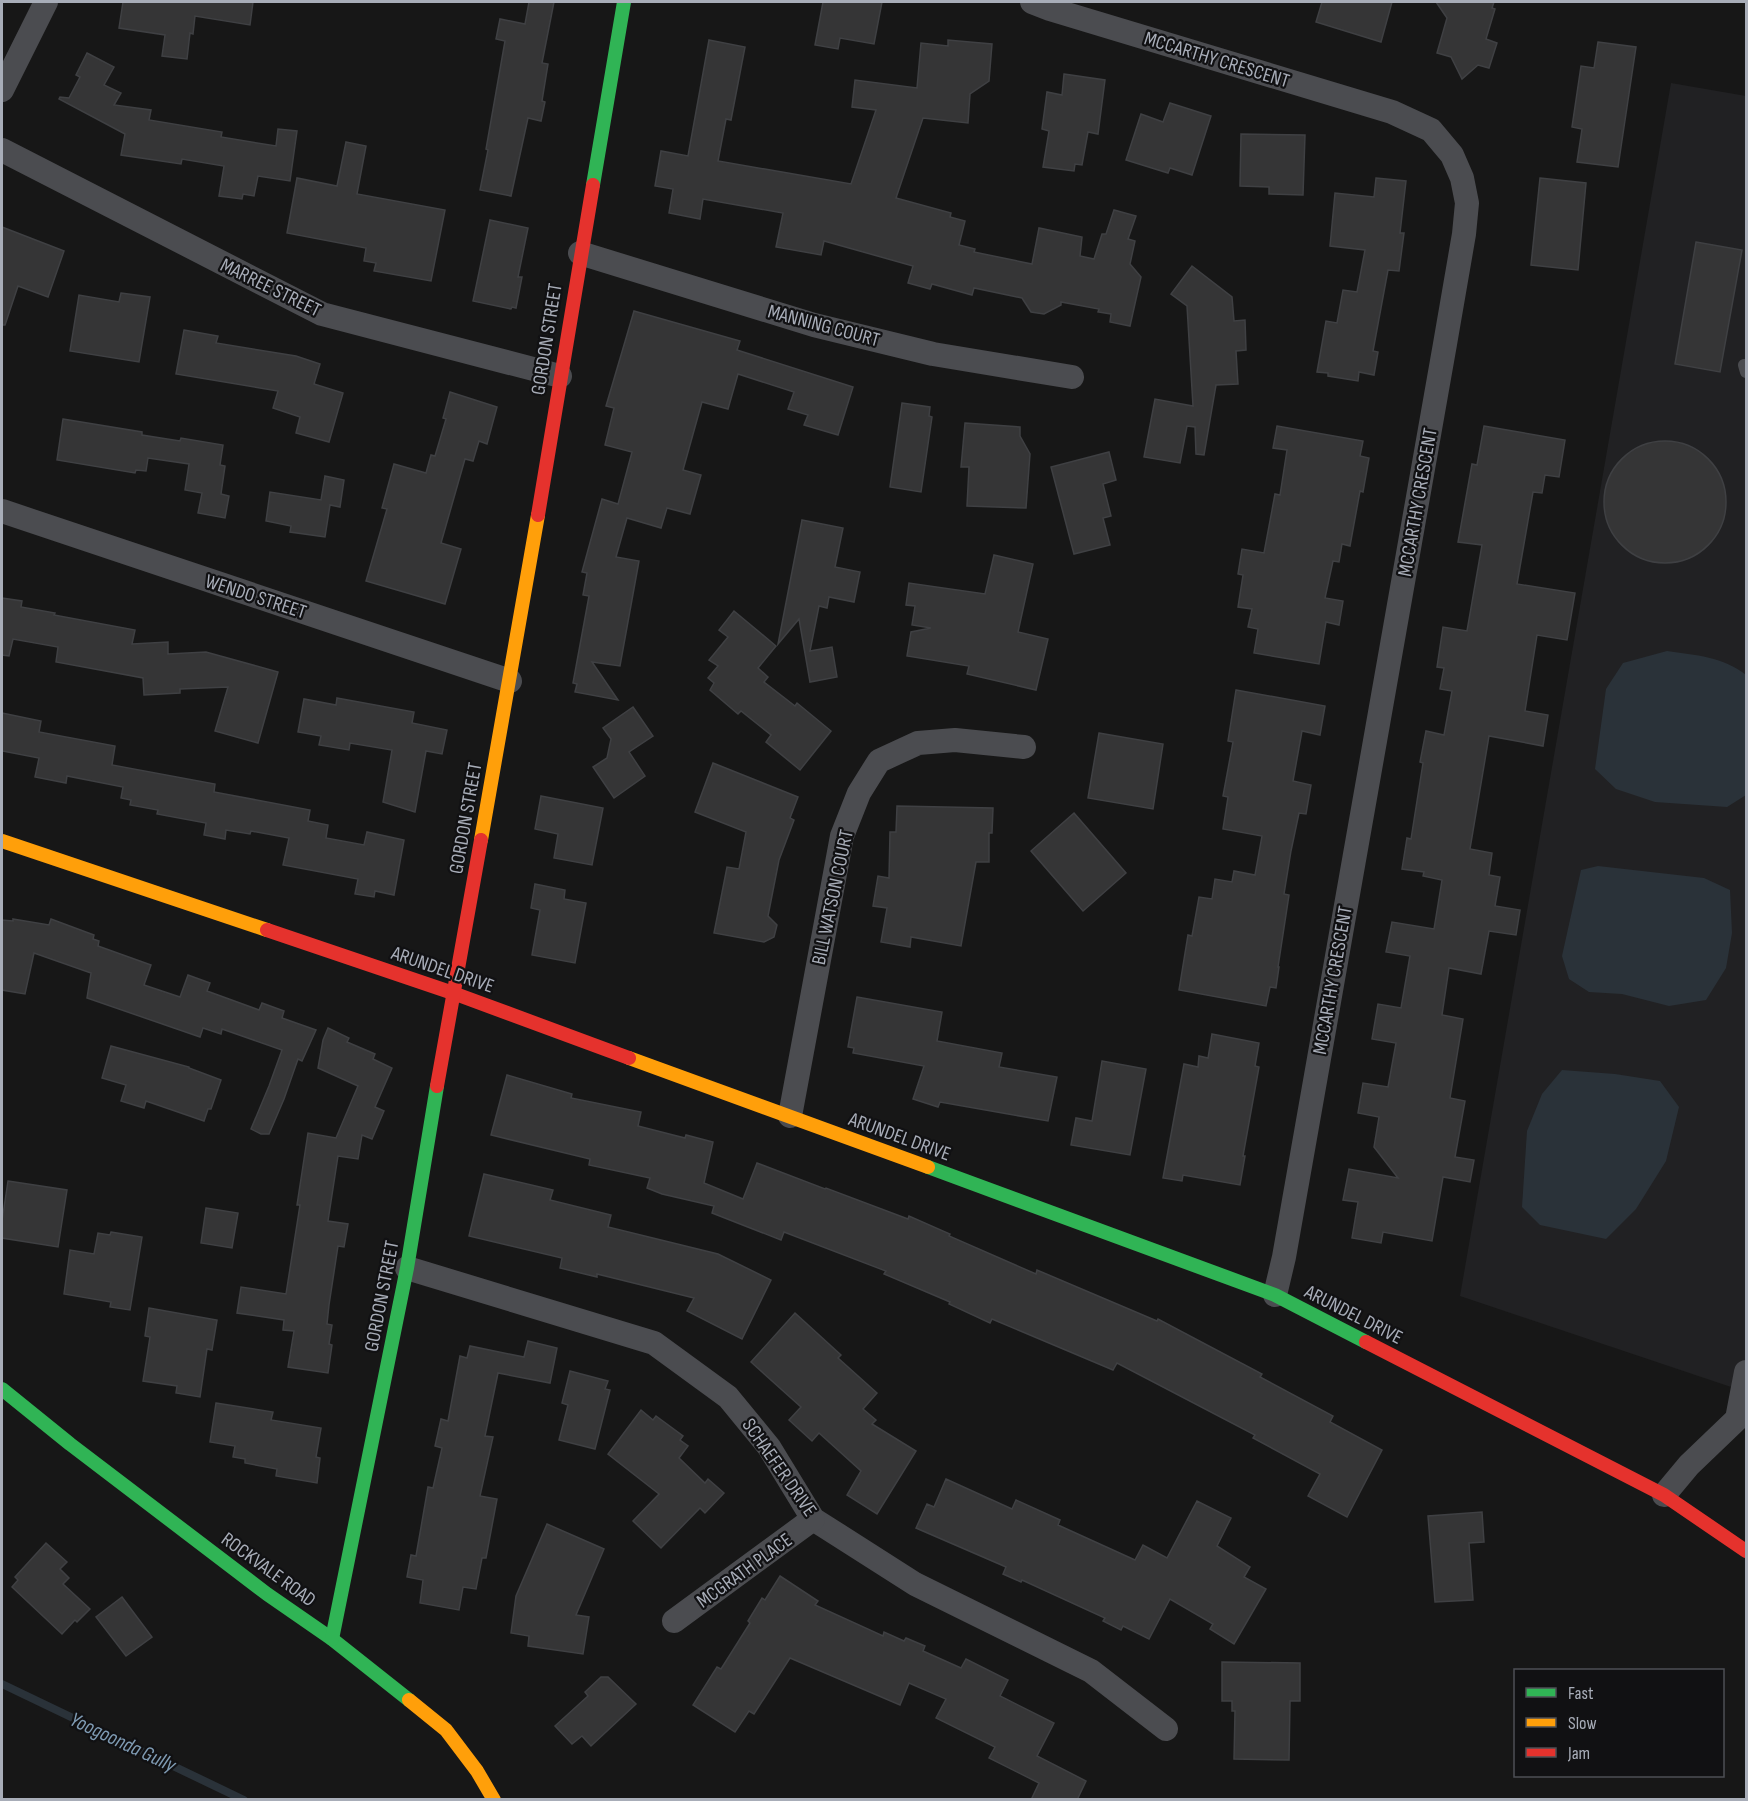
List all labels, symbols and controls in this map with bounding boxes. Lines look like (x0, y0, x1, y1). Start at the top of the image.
street label: MCCARTHY CRESCENT (1141, 26, 1292, 93)
street label: MARREE STREET (216, 253, 325, 323)
street label: GORDON STREET (526, 282, 568, 397)
street label: MANNING COURT (765, 300, 882, 352)
street label: MCCARTHY CRESCENT (1393, 426, 1443, 578)
street label: WENDO STREET (202, 569, 309, 625)
street label: GORDON STREET (444, 761, 488, 876)
street label: BILL WATSON COURT (807, 828, 859, 967)
street label: MCCARTHY CRESCENT (1308, 904, 1358, 1056)
street label: ARUNDEL DRIVE (387, 941, 497, 999)
street label: ARUNDEL DRIVE (844, 1107, 954, 1166)
street label: GORDON STREET (359, 1239, 405, 1354)
street label: ARUNDEL DRIVE (1300, 1279, 1407, 1350)
street label: SCHAEFER DRIVE (737, 1414, 822, 1521)
street label: ROCKVALE ROAD (216, 1527, 320, 1612)
street label: MCGRATH PLACE (692, 1528, 797, 1613)
legend (1514, 1669, 1724, 1777)
text: Fast (1568, 1683, 1594, 1704)
water label: Yoogoonda Gully (66, 1707, 181, 1778)
text: Slow (1568, 1713, 1597, 1734)
text: Jam (1567, 1743, 1590, 1764)

